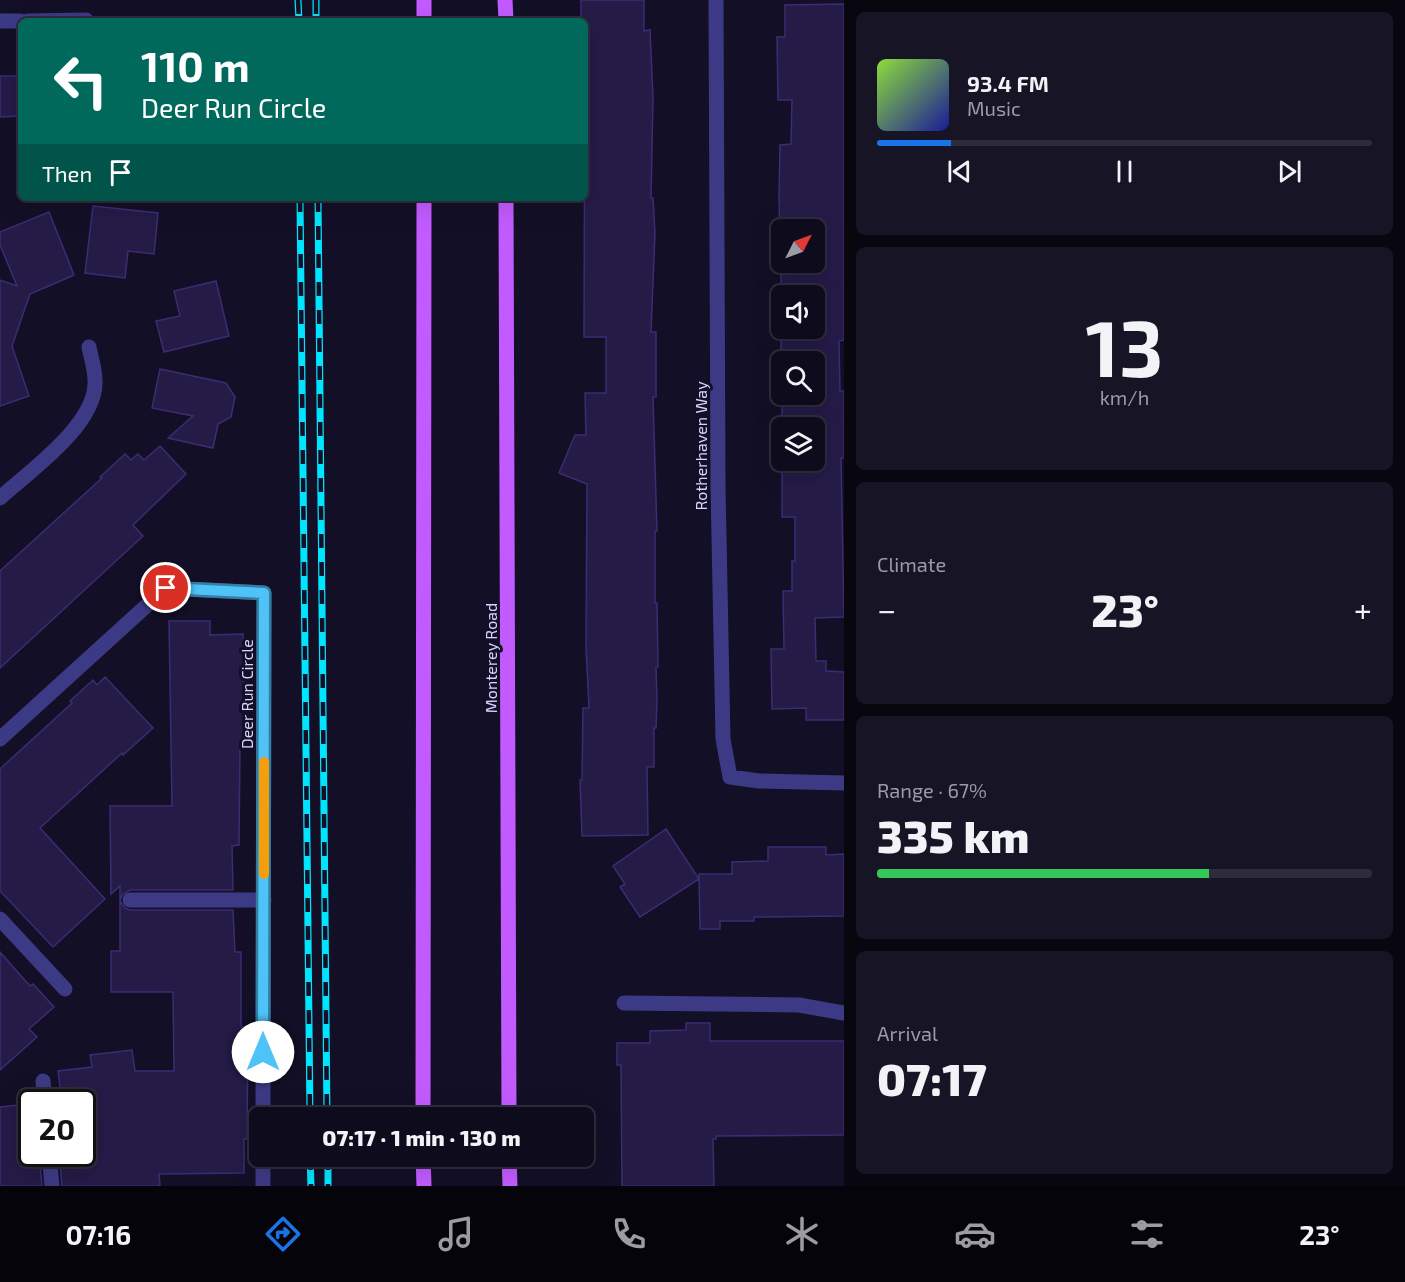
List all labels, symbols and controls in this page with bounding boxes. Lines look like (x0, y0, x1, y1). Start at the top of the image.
text: 110 m (141, 40, 250, 90)
icon: left (42, 42, 120, 120)
text: 93.4 FM (967, 70, 1049, 96)
text: Deer Run Circle (141, 91, 326, 123)
text: Music (967, 96, 1021, 120)
icon: previous (943, 155, 976, 188)
icon: pause (1108, 155, 1141, 188)
icon: next (1273, 155, 1306, 188)
icon: arrive (104, 156, 137, 189)
text: Then (42, 160, 92, 186)
north arrow (771, 219, 825, 273)
map controls (771, 219, 825, 471)
button: sound (771, 285, 825, 339)
text: 13 (1086, 299, 1163, 393)
button: search (771, 351, 825, 405)
street label: Rotherhaven Way (691, 381, 710, 511)
text: km/h (1100, 385, 1149, 409)
button: layers (771, 417, 825, 471)
text: Climate (877, 552, 946, 576)
pin (140, 562, 191, 613)
icon: arrive (149, 571, 182, 604)
text: 23° (1091, 582, 1159, 636)
text: − (877, 589, 896, 629)
text: + (1354, 589, 1372, 629)
street label: Monterey Road (481, 603, 500, 713)
street label: Deer Run Circle (237, 639, 256, 749)
text: Range · 67% (877, 778, 987, 802)
text: 335 km (877, 808, 1030, 862)
position arrow (231, 1020, 295, 1084)
text: Arrival (877, 1021, 938, 1045)
text: 07:17 (877, 1051, 987, 1105)
speed limit sign: 20 (18, 1089, 96, 1167)
text: 07:17 · 1 min · 130 m (322, 1124, 521, 1150)
icon: directions (262, 1213, 304, 1255)
icon: music (435, 1213, 477, 1255)
icon: phone (608, 1213, 650, 1255)
icon: climate (781, 1213, 823, 1255)
icon: car (954, 1213, 996, 1255)
icon: filters (1126, 1213, 1168, 1255)
text: 07:16 (65, 1218, 131, 1250)
text: 23° (1299, 1218, 1340, 1250)

